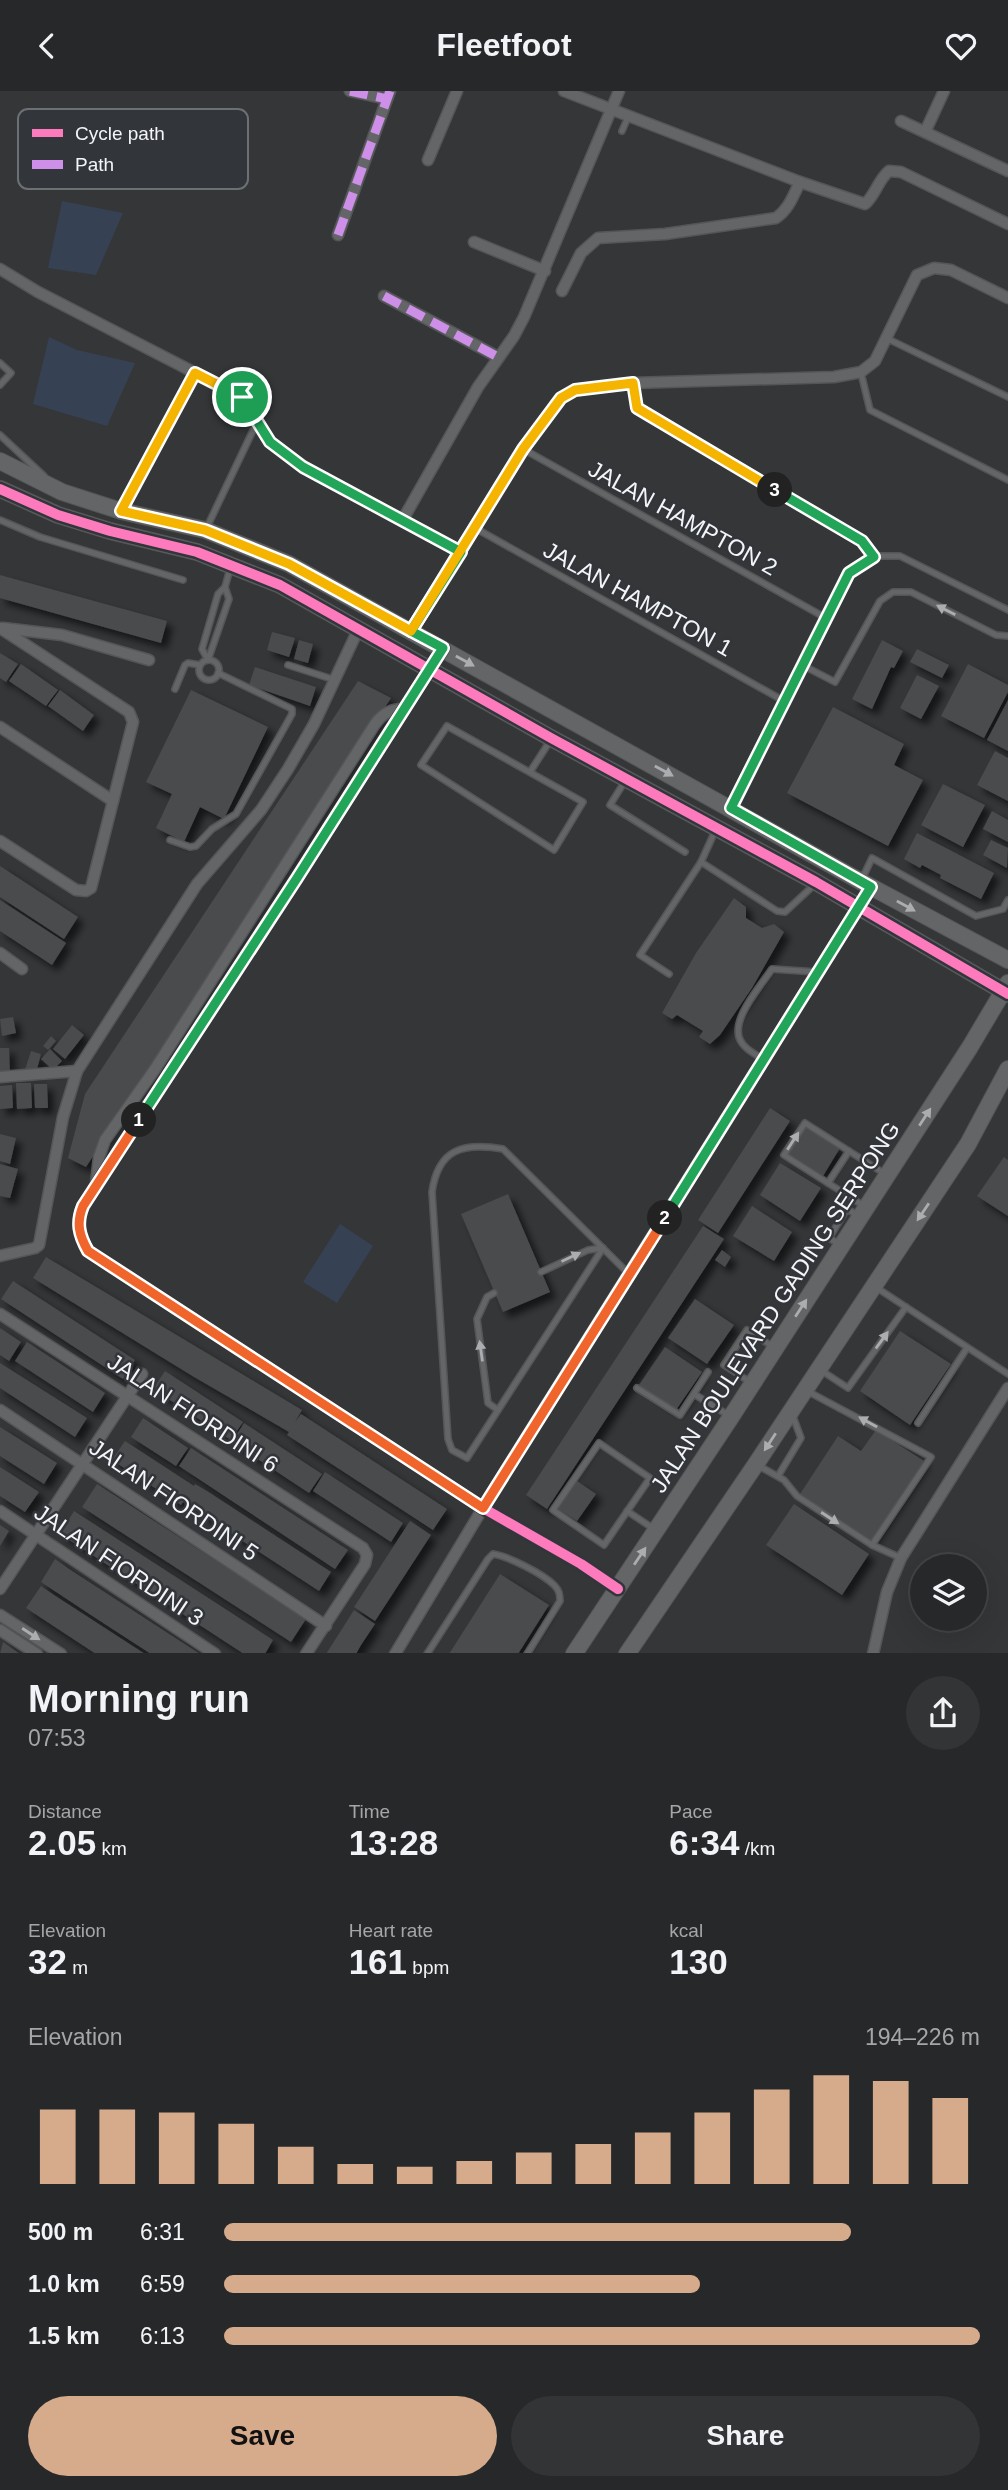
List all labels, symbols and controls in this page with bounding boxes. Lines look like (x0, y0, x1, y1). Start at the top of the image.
icon: back (28, 27, 66, 65)
text: Fleetfoot (436, 27, 572, 63)
icon: heart (942, 27, 980, 65)
legend (18, 109, 248, 189)
text: Cycle path (75, 123, 165, 144)
text: Path (75, 154, 114, 175)
pin (212, 367, 272, 427)
icon: arrive (223, 378, 261, 416)
street label: JALAN HAMPTON 2 (584, 455, 782, 581)
pin: 3 (758, 473, 792, 507)
text: 3 (769, 479, 780, 500)
street label: JALAN HAMPTON 1 (539, 536, 737, 662)
one-way arrow (936, 604, 956, 616)
one-way arrow (456, 655, 475, 667)
one-way arrow (655, 765, 674, 777)
one-way arrow (896, 900, 915, 912)
pin: 1 (122, 1103, 156, 1137)
one-way arrow (918, 1108, 931, 1127)
text: 1 (133, 1109, 144, 1130)
street label: JALAN BOULEVARD GADING SERPONG (645, 1117, 905, 1497)
one-way arrow (786, 1132, 799, 1151)
pin: 2 (648, 1201, 682, 1235)
one-way arrow (916, 1203, 930, 1221)
text: 2 (659, 1207, 670, 1228)
one-way arrow (561, 1252, 582, 1263)
one-way arrow (795, 1299, 808, 1318)
one-way arrow (875, 1331, 889, 1349)
one-way arrow (475, 1340, 486, 1362)
street label: JALAN FIORDINI 6 (103, 1348, 283, 1478)
one-way arrow (858, 1416, 877, 1428)
one-way arrow (764, 1433, 777, 1452)
street label: JALAN FIORDINI 5 (85, 1434, 263, 1566)
street label: JALAN FIORDINI 3 (30, 1499, 208, 1631)
one-way arrow (821, 1512, 840, 1525)
one-way arrow (633, 1547, 646, 1566)
map controls (910, 1554, 987, 1631)
button: layers (910, 1554, 987, 1631)
one-way arrow (22, 1627, 40, 1641)
button: share (906, 1676, 980, 1750)
text: Morning run (28, 1678, 250, 1720)
text: 07:53 (28, 1725, 86, 1751)
text: Distance (28, 1801, 102, 1822)
text: Time (349, 1801, 390, 1822)
text: Pace (669, 1801, 713, 1822)
text: 2.05 (28, 1823, 96, 1862)
text: 13:28 (349, 1823, 438, 1862)
text: 6:34 (669, 1823, 739, 1862)
text: km (96, 1838, 127, 1859)
text: /km (739, 1838, 775, 1859)
text: Elevation (28, 1920, 106, 1941)
text: Heart rate (349, 1920, 433, 1941)
text: kcal (669, 1920, 703, 1941)
text: 32 (28, 1942, 67, 1981)
text: 161 (349, 1942, 407, 1981)
text: 130 (669, 1942, 728, 1981)
text: m (67, 1957, 88, 1978)
text: bpm (407, 1957, 449, 1978)
text: Elevation (28, 2024, 123, 2050)
text: 194–226 m (865, 2024, 980, 2050)
text: 500 m (28, 2219, 93, 2245)
text: 6:31 (140, 2219, 185, 2245)
text: 1.0 km (28, 2271, 100, 2297)
text: 6:59 (140, 2271, 185, 2297)
text: 1.5 km (28, 2323, 100, 2349)
text: 6:13 (140, 2323, 185, 2349)
button: Save (28, 2396, 497, 2476)
button: Share (511, 2396, 980, 2476)

